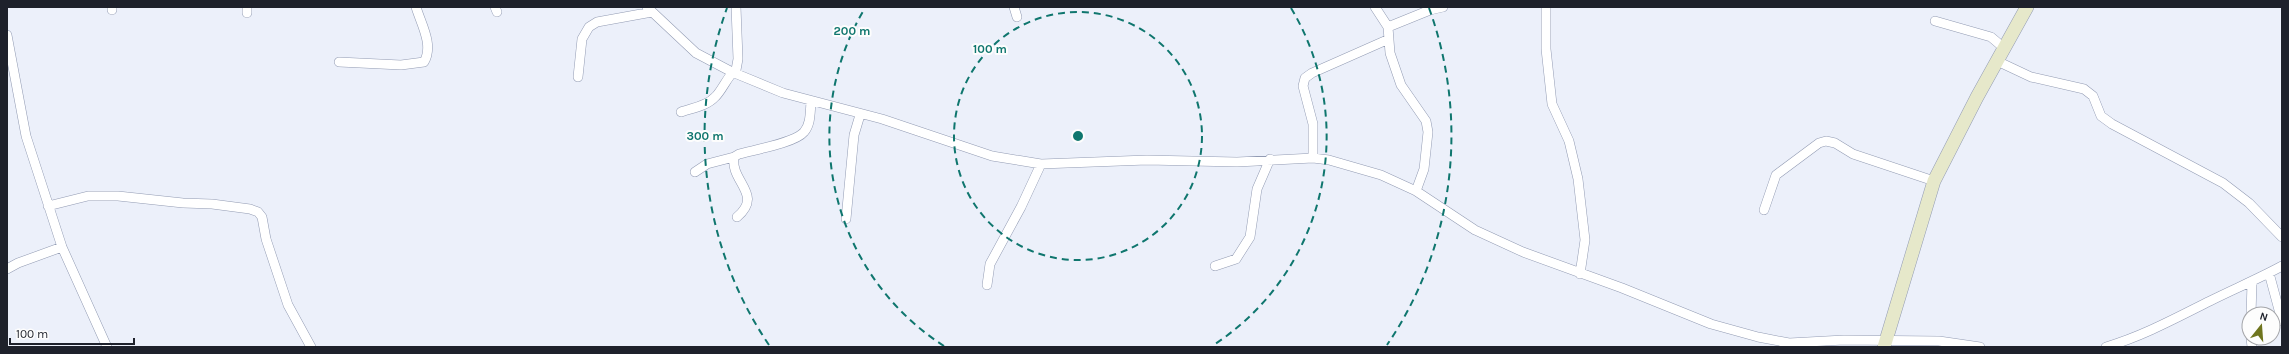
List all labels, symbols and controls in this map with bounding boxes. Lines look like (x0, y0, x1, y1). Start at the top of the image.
text: 200 m (834, 24, 870, 38)
text: 100 m (973, 42, 1007, 56)
text: 300 m (686, 129, 724, 143)
centre of rings (1071, 129, 1085, 143)
north arrow (2241, 306, 2281, 346)
text: N (2258, 310, 2269, 324)
scale bar (10, 320, 134, 346)
text: 100 m (16, 327, 48, 341)

